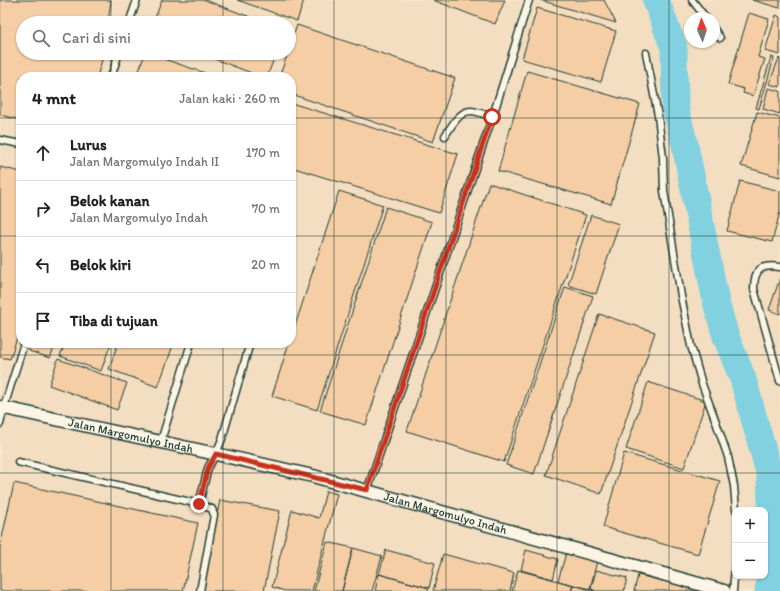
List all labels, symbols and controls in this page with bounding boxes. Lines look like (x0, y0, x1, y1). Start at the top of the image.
north arrow (684, 12, 720, 48)
search box (16, 16, 296, 60)
icon: search (30, 27, 52, 49)
text: Cari di sini (62, 29, 131, 47)
text: 4 mnt (32, 88, 76, 108)
text: Jalan kaki · 260 m (179, 91, 280, 106)
route start (483, 108, 501, 126)
text: Lurus (70, 136, 107, 154)
icon: ahead (32, 142, 54, 164)
text: 170 m (246, 145, 280, 160)
text: Jalan Margomulyo Indah II (70, 154, 219, 169)
text: Belok kanan (70, 192, 150, 210)
icon: right (32, 198, 54, 220)
text: 70 m (252, 201, 280, 216)
text: Jalan Margomulyo Indah (70, 210, 208, 225)
icon: left (32, 254, 54, 276)
text: Belok kiri (70, 256, 131, 274)
text: 20 m (251, 257, 280, 272)
icon: arrive (32, 310, 54, 332)
text: Tiba di tujuan (70, 312, 158, 330)
street label: Jalan Margomulyo Indah (67, 415, 195, 456)
street label: Jalan Margomulyo Indah (382, 489, 509, 537)
route end (190, 495, 208, 513)
map controls (732, 507, 768, 579)
button: + (732, 507, 768, 543)
button: − (732, 543, 768, 579)

